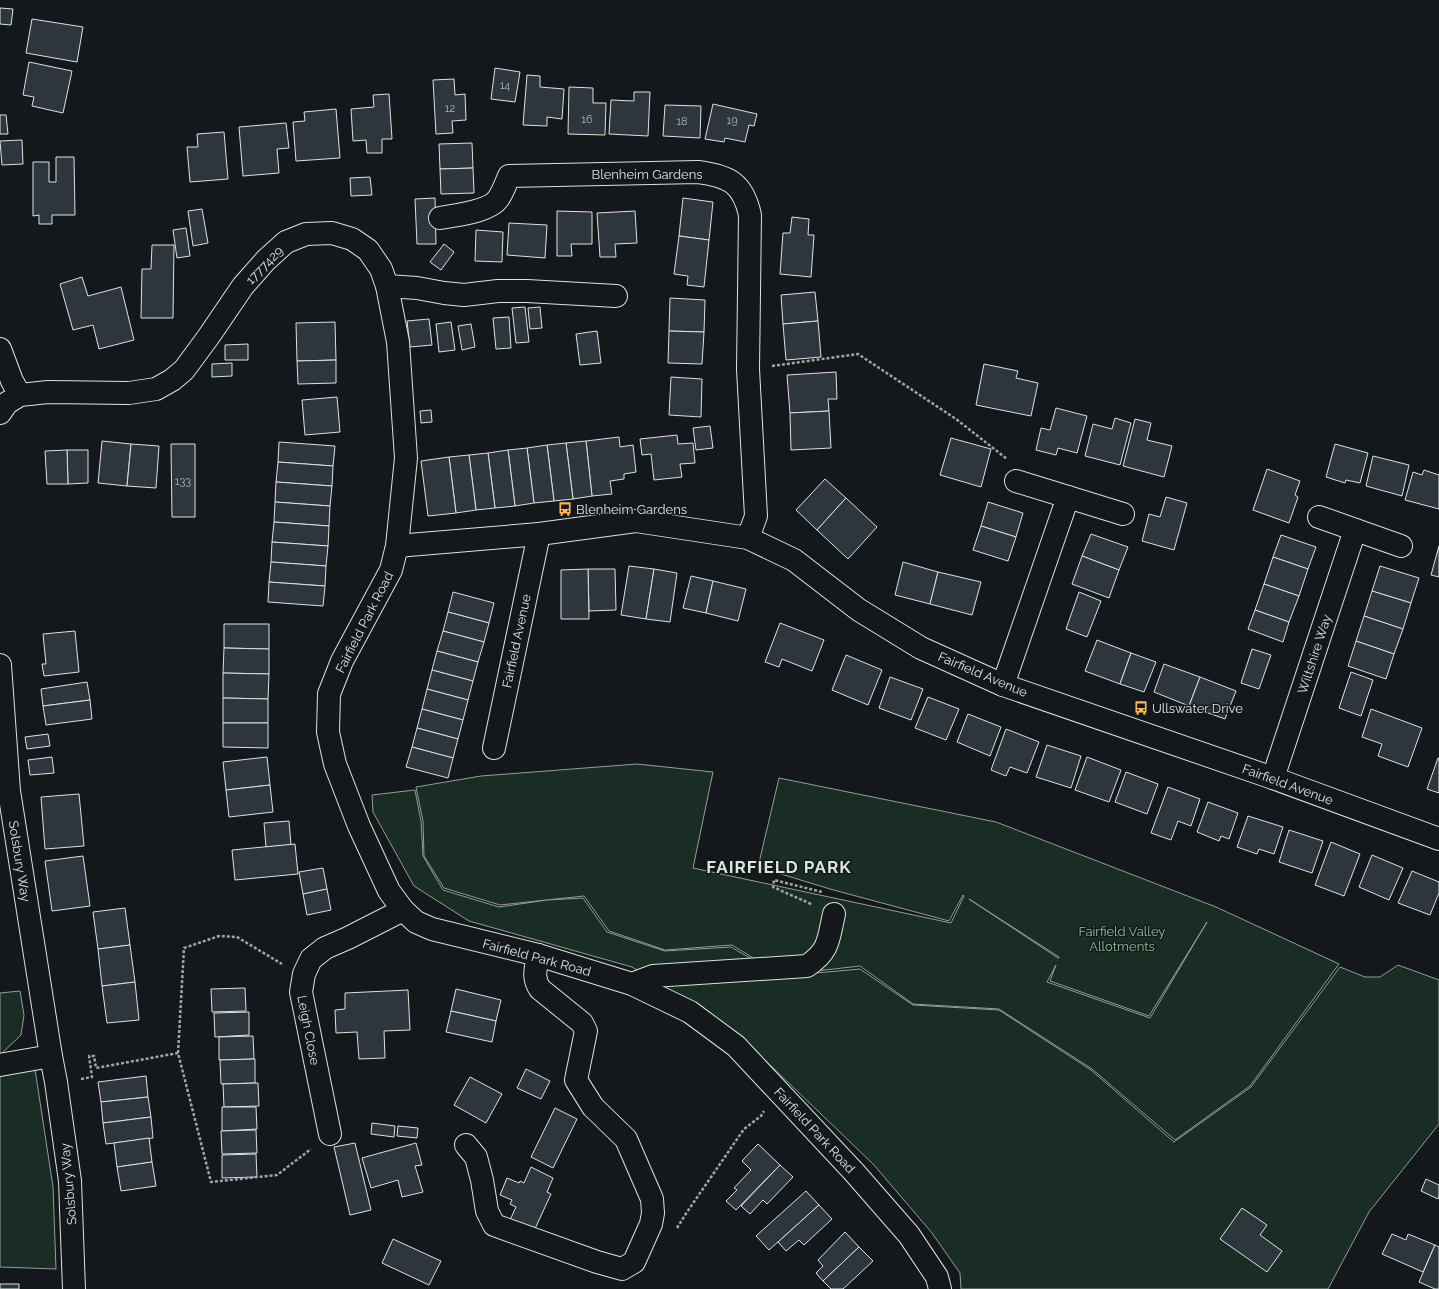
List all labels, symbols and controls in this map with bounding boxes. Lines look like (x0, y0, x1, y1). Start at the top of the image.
house number: 14 (500, 79, 510, 92)
house number: 12 (445, 102, 455, 115)
house number: 16 (581, 113, 593, 126)
house number: 19 (726, 114, 738, 127)
house number: 18 (676, 115, 688, 128)
street label: Blenheim Gardens (591, 167, 703, 182)
street label: 1777429 (243, 243, 286, 288)
house number: 133 (175, 475, 191, 488)
bus stop icon: Blenheim Gardens (557, 501, 573, 517)
place label: Blenheim Gardens (576, 502, 687, 517)
street label: Fairfield Park Road (332, 569, 396, 675)
street label: Fairfield Avenue (499, 592, 534, 689)
street label: Wiltshire Way (1295, 613, 1334, 696)
street label: Fairfield Avenue (936, 649, 1030, 700)
bus stop icon: Ullswater Drive (1133, 700, 1149, 716)
place label: Ullswater Drive (1152, 701, 1243, 716)
street label: Fairfield Avenue (1240, 761, 1336, 808)
street label: Solsbury Way (6, 819, 33, 903)
district label: FAIRFIELD PARK (706, 857, 852, 877)
park label: Fairfield Valley Allotments (1079, 924, 1165, 954)
street label: Fairfield Park Road (481, 936, 593, 979)
street label: Leigh Close (294, 994, 323, 1067)
street label: Fairfield Park Road (771, 1084, 858, 1176)
street label: Solsbury Way (57, 1142, 80, 1226)

